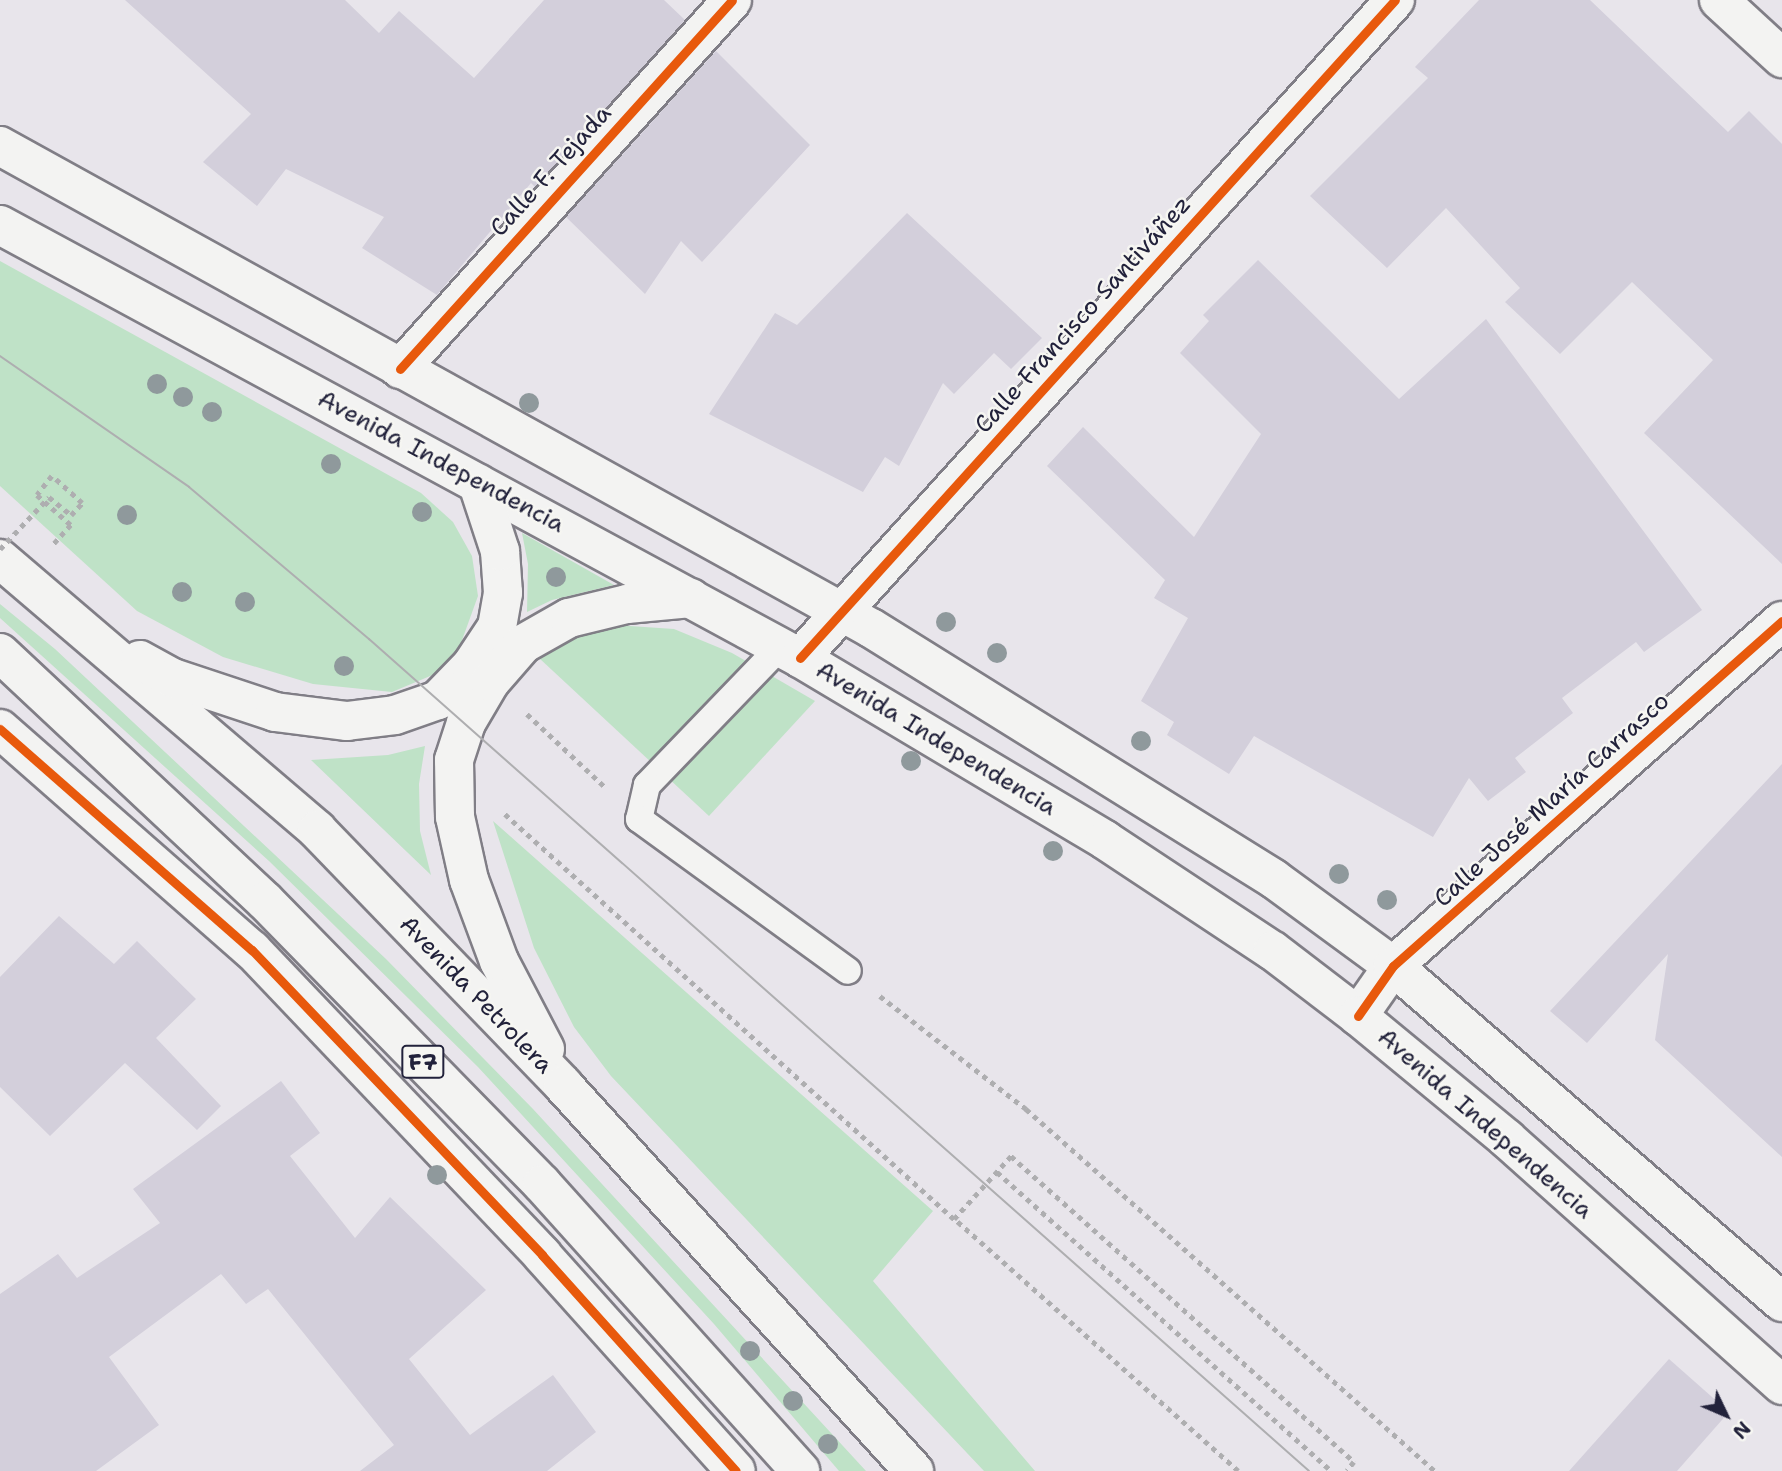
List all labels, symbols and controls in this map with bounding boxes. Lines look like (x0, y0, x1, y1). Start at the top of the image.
street label: Calle F. Tejada (485, 99, 617, 243)
street label: Calle Francisco Santiváñez (969, 191, 1197, 439)
street label: Avenida Independencia (313, 385, 569, 539)
street label: Avenida Independencia (811, 656, 1061, 822)
street label: Calle José María Carrasco (1429, 687, 1675, 913)
street label: Avenida Petrolera (393, 910, 559, 1080)
street label: Avenida Independencia (1372, 1023, 1598, 1225)
road number: F7 (400, 1042, 446, 1082)
north arrow (1691, 1380, 1761, 1450)
text: N (1727, 1416, 1756, 1444)

